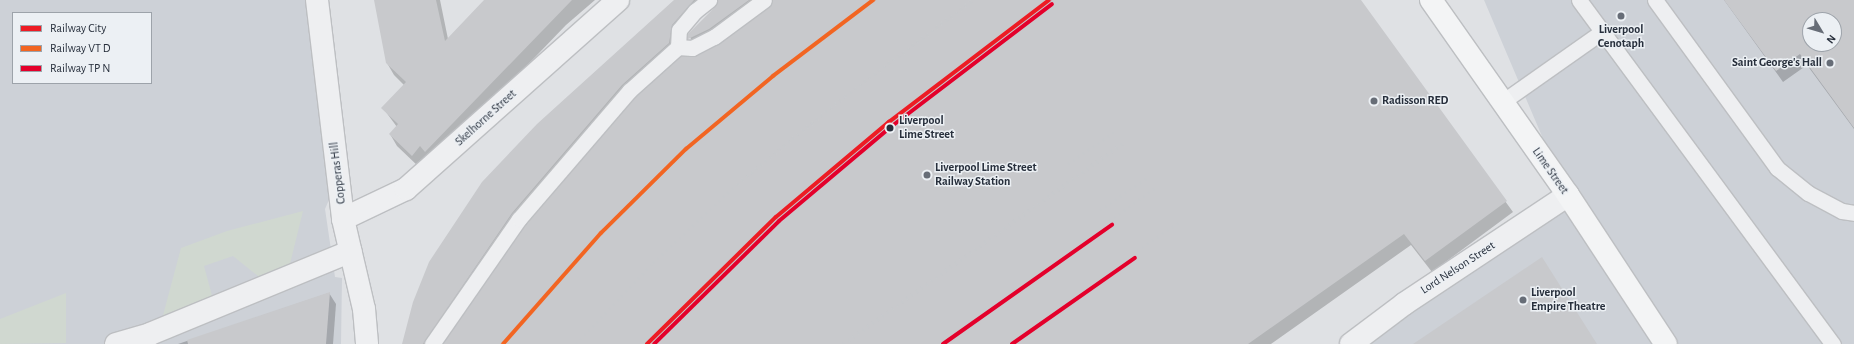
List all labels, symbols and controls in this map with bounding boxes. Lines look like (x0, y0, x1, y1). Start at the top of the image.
marker: Liverpool Cenotaph (1616, 11, 1626, 21)
legend (12, 12, 152, 84)
north arrow (1802, 12, 1842, 52)
text: Railway City (50, 22, 106, 34)
place label: Liverpool Cenotaph (1598, 23, 1644, 51)
text: N (1824, 33, 1838, 45)
text: Railway VT D (50, 42, 111, 54)
place label: Saint George's Hall (1732, 56, 1822, 70)
marker: Saint George's Hall (1825, 58, 1835, 68)
text: Railway TP N (50, 62, 111, 74)
street label: Skelhorne Street (453, 87, 519, 149)
place label: Radisson RED (1382, 94, 1448, 108)
marker: Radisson RED (1369, 96, 1379, 106)
place label: Liverpool Lime Street (899, 114, 954, 142)
marker: Liverpool Lime Street (884, 122, 896, 134)
street label: Copperas Hill (327, 141, 349, 205)
street label: Lime Street (1529, 145, 1571, 197)
place label: Liverpool Lime Street Railway Station (935, 161, 1036, 189)
marker: Liverpool Lime Street Railway Station (922, 170, 932, 180)
street label: Lord Nelson Street (1418, 239, 1498, 297)
place label: Liverpool Empire Theatre (1531, 286, 1605, 314)
marker: Liverpool Empire Theatre (1518, 295, 1528, 305)

